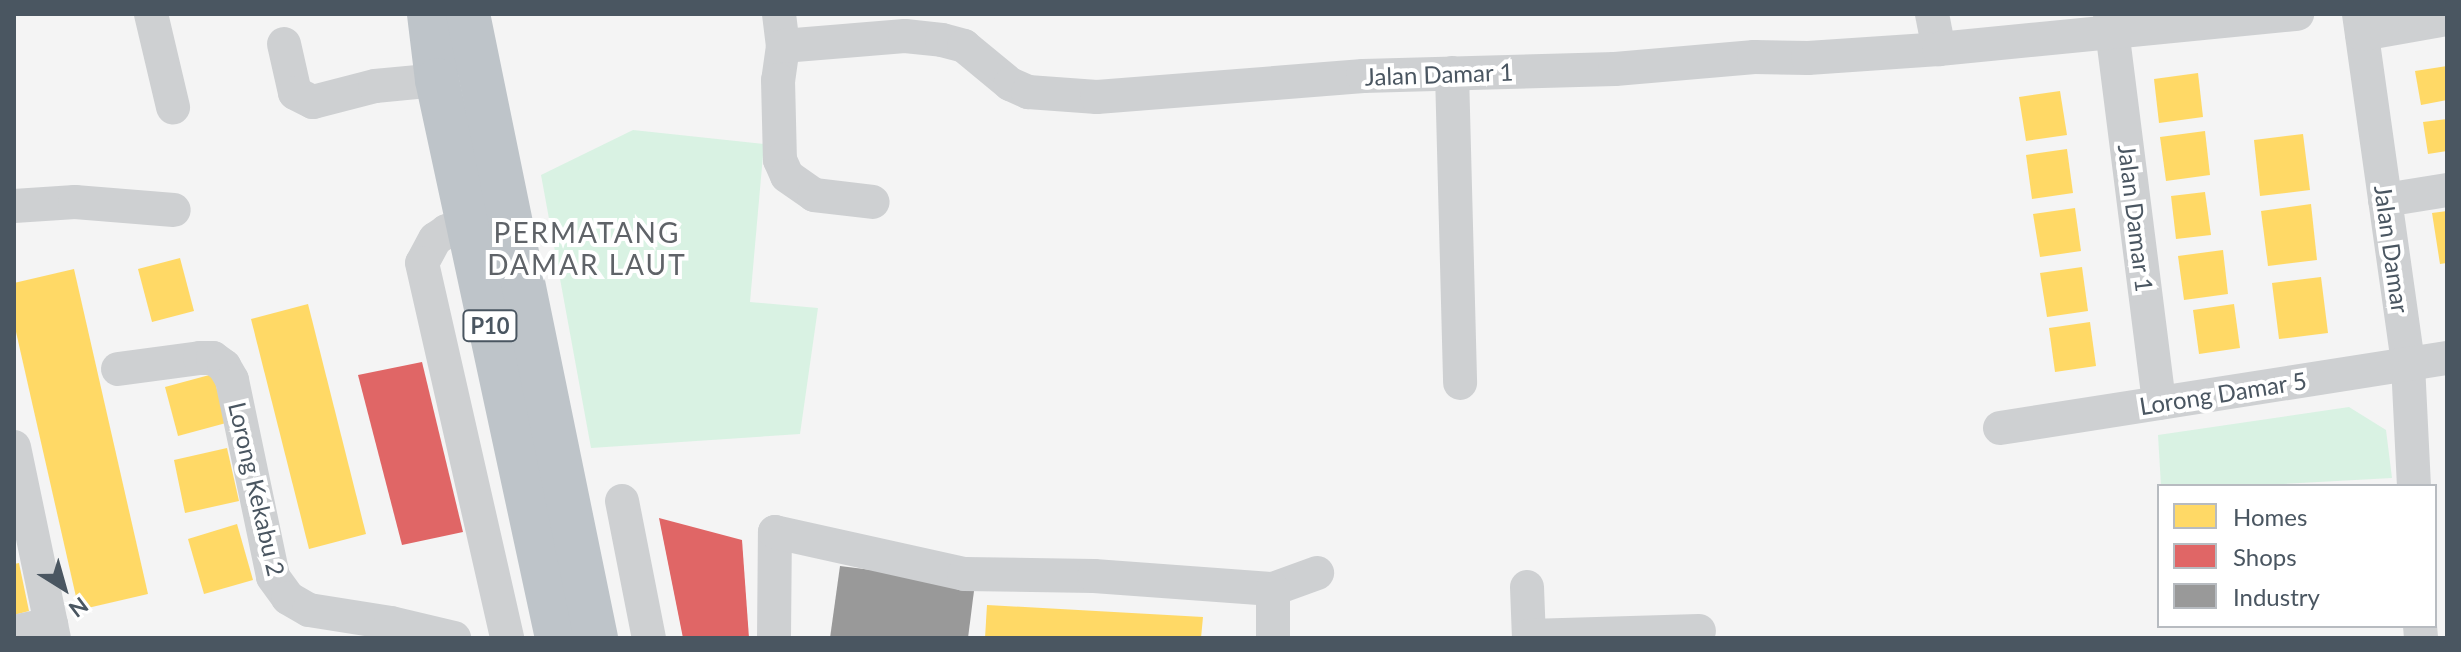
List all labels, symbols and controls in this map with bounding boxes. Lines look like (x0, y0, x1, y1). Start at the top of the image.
street label: Jalan Damar 1 (1364, 57, 1514, 91)
street label: Jalan Damar 1 (2113, 142, 2159, 294)
street label: Jalan Damar (2369, 183, 2415, 315)
district label: PERMATANG DAMAR LAUT (487, 215, 687, 281)
road number: P10 (462, 308, 518, 344)
street label: Lorong Damar 5 (2137, 366, 2309, 420)
street label: Lorong Kekabu 2 (223, 399, 291, 579)
legend (2157, 484, 2437, 628)
text: Homes (2233, 502, 2307, 531)
text: Shops (2233, 542, 2297, 571)
north arrow (24, 548, 104, 628)
text: Industry (2233, 582, 2320, 611)
text: N (64, 592, 94, 623)

